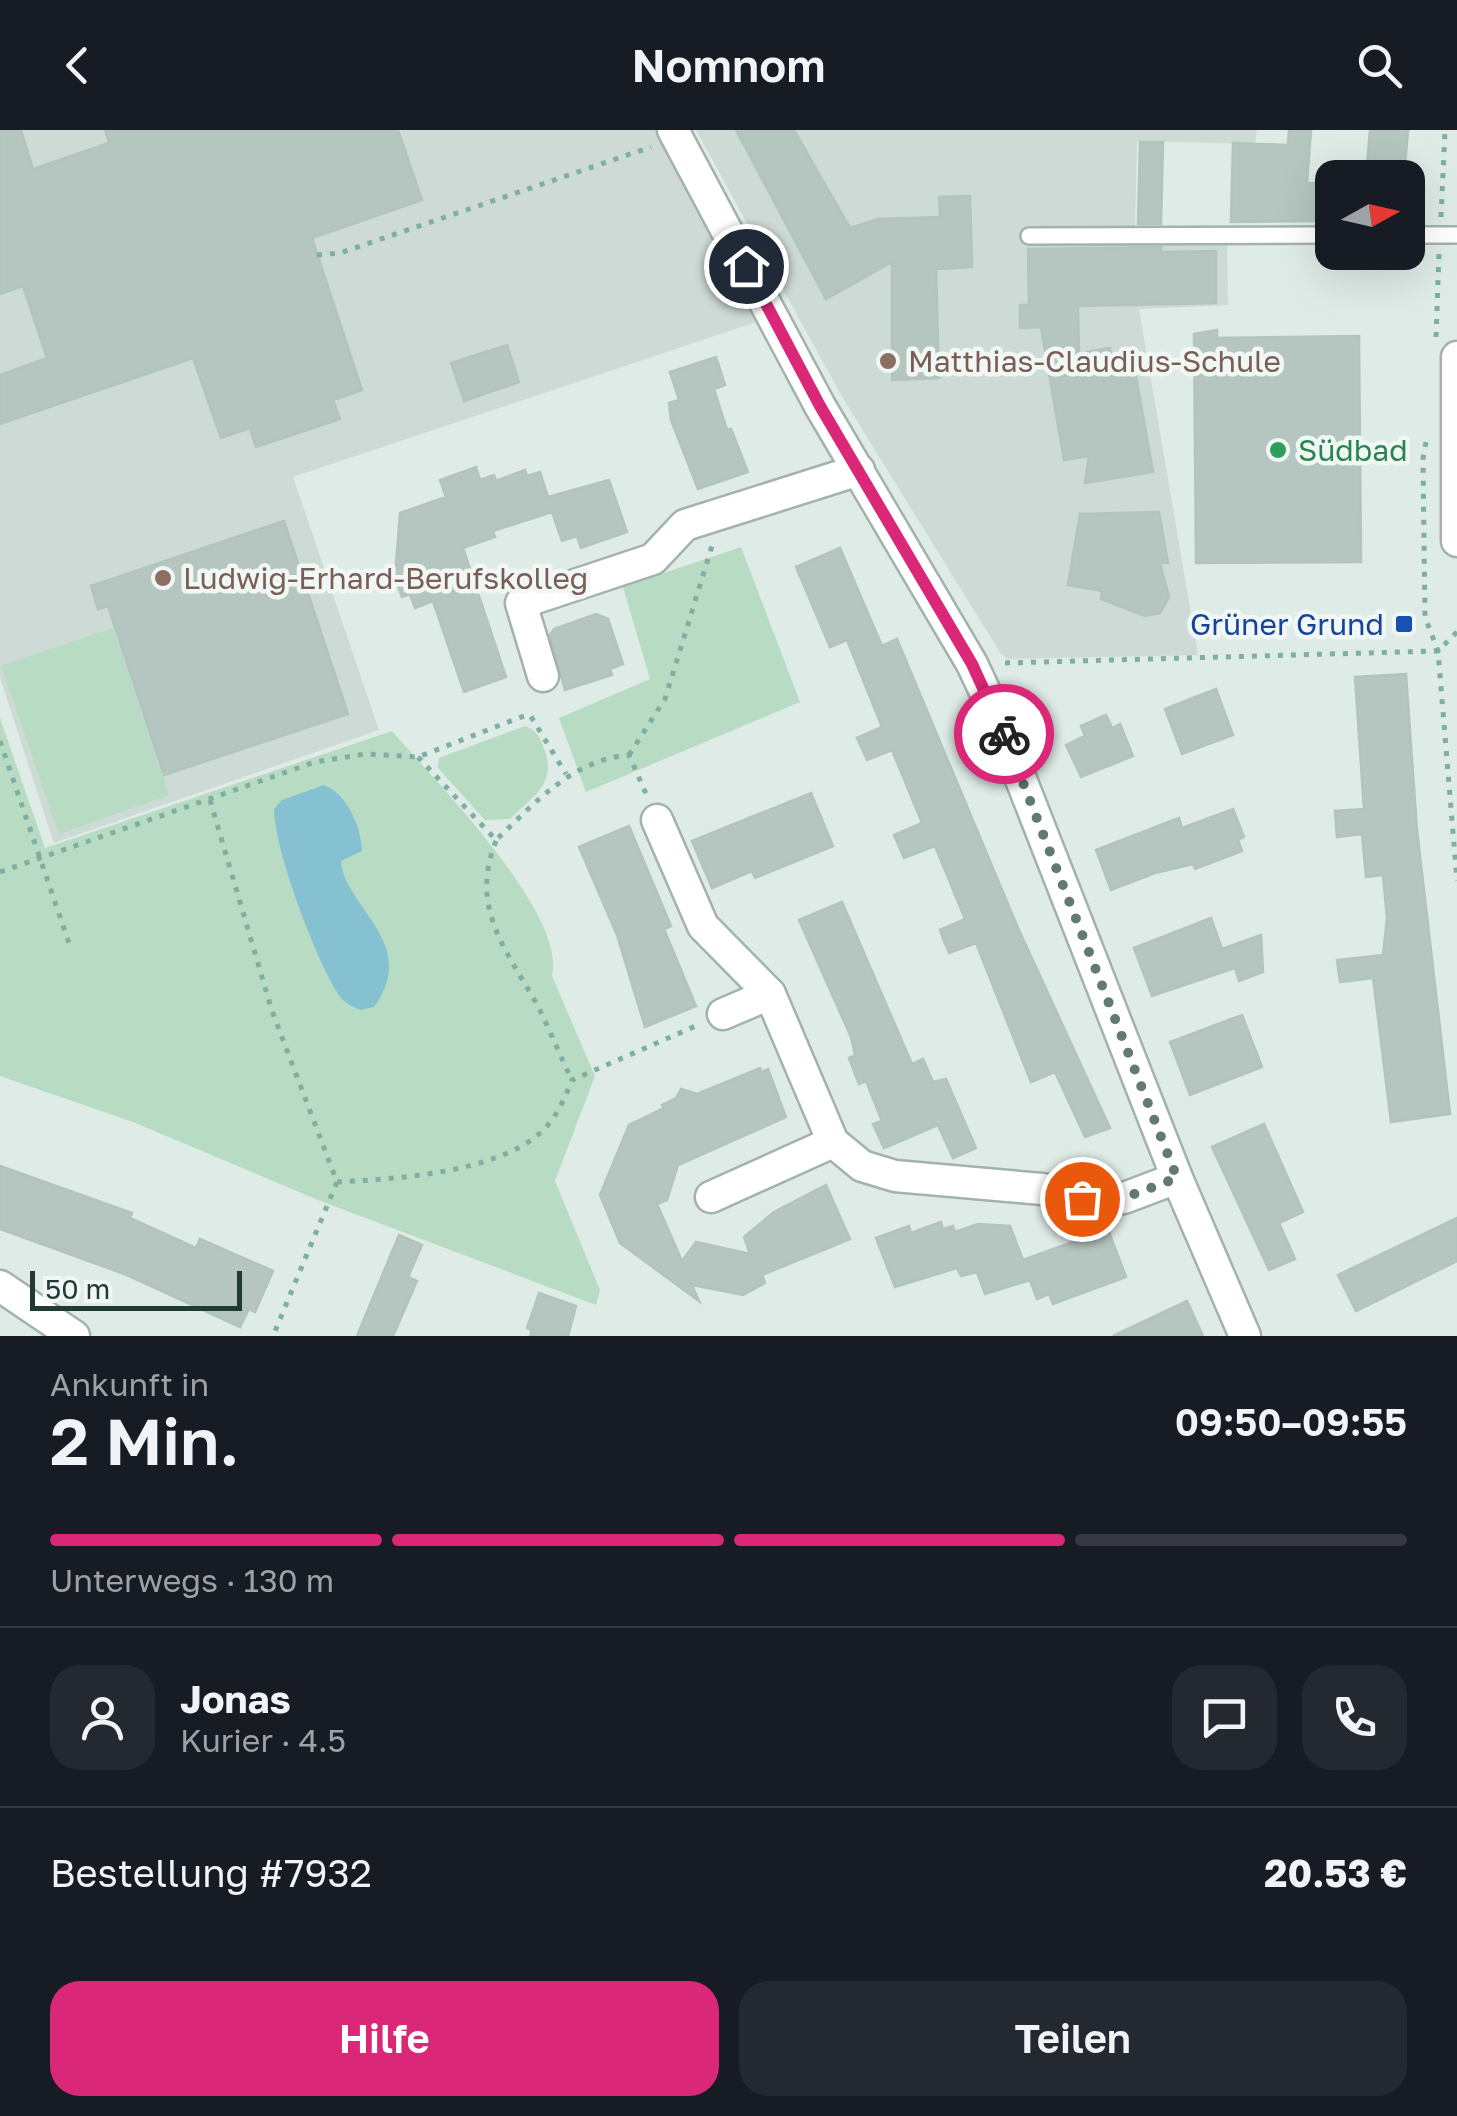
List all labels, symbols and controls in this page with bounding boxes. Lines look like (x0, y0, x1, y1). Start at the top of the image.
icon: back (50, 38, 105, 93)
text: Nomnom (631, 38, 826, 92)
icon: search (1352, 38, 1407, 93)
north arrow (1315, 160, 1425, 270)
map controls (1315, 160, 1425, 270)
pin (704, 224, 789, 309)
icon: home (719, 239, 774, 294)
place label: Matthias-Claudius-Schule (908, 343, 1281, 379)
marker: Matthias-Claudius-Schule (877, 350, 899, 372)
place label: Südbad (1298, 432, 1408, 468)
marker: Südbad (1267, 439, 1289, 461)
place label: Ludwig-Erhard-Berufskolleg (183, 560, 588, 596)
marker: Ludwig-Erhard-Berufskolleg (152, 567, 174, 589)
place label: Grüner Grund (1190, 606, 1384, 642)
marker: Grüner Grund (1393, 613, 1415, 635)
courier (954, 684, 1054, 784)
icon: bike (977, 707, 1032, 762)
pin (1040, 1157, 1125, 1242)
icon: bag (1055, 1172, 1110, 1227)
scale bar (30, 1266, 242, 1310)
text: 50 m (45, 1272, 110, 1305)
text: Ankunft in (50, 1365, 209, 1403)
text: 09:50–09:55 (1175, 1399, 1407, 1444)
text: 2 Min. (50, 1401, 239, 1479)
text: Unterwegs · 130 m (50, 1561, 334, 1599)
button: person (50, 1665, 155, 1770)
button: chat (1172, 1665, 1277, 1770)
button: phone (1302, 1665, 1407, 1770)
text: Jonas (180, 1676, 291, 1721)
text: Kurier · 4.5 (180, 1721, 346, 1759)
text: Bestellung #7932 (50, 1850, 372, 1895)
text: 20.53 € (1264, 1850, 1407, 1895)
button: Hilfe (50, 1981, 719, 2096)
button: Teilen (739, 1981, 1407, 2096)

